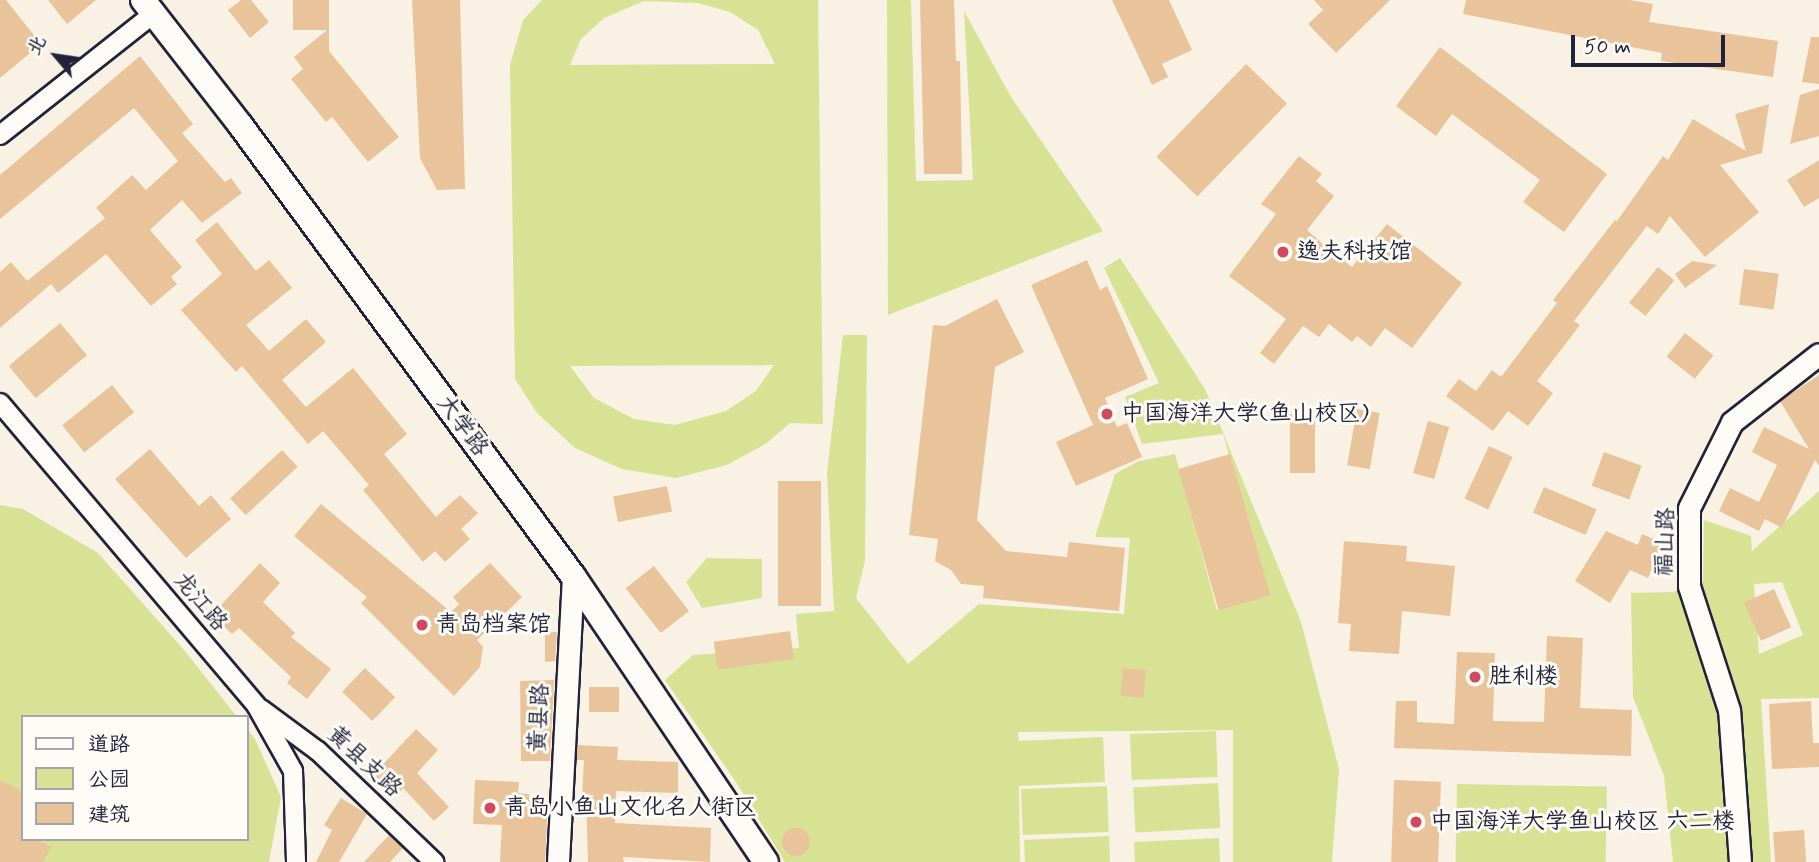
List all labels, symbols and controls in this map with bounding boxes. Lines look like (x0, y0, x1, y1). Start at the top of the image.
north arrow (21, 21, 91, 91)
scale bar (1574, 21, 1728, 65)
text: 北 (22, 31, 53, 60)
text: 50 m (1584, 33, 1631, 61)
place label: 逸夫科技馆 (1297, 238, 1412, 266)
marker: 逸夫科技馆 (1275, 244, 1291, 260)
street label: 大学路 (431, 390, 493, 462)
place label: 中国海洋大学(鱼山校区) (1121, 400, 1369, 428)
marker: 中国海洋大学(鱼山校区) (1099, 406, 1115, 422)
street label: 福山路 (1651, 507, 1681, 577)
street label: 龙江路 (167, 567, 233, 637)
place label: 青岛档案馆 (436, 611, 551, 639)
marker: 青岛档案馆 (414, 617, 430, 633)
place label: 胜利楼 (1489, 663, 1558, 691)
marker: 胜利楼 (1467, 669, 1483, 685)
street label: 黄县路 (524, 683, 556, 753)
legend (21, 715, 248, 841)
street label: 黄县支路 (321, 721, 407, 803)
text: 道路 (88, 731, 130, 759)
text: 公园 (88, 766, 130, 794)
place label: 青岛小鱼山文化名人街区 (504, 794, 757, 822)
marker: 青岛小鱼山文化名人街区 (482, 800, 498, 816)
text: 建筑 (88, 801, 130, 829)
place label: 中国海洋大学鱼山校区 六二楼 (1430, 808, 1735, 836)
marker: 中国海洋大学鱼山校区 六二楼 (1408, 814, 1424, 830)

